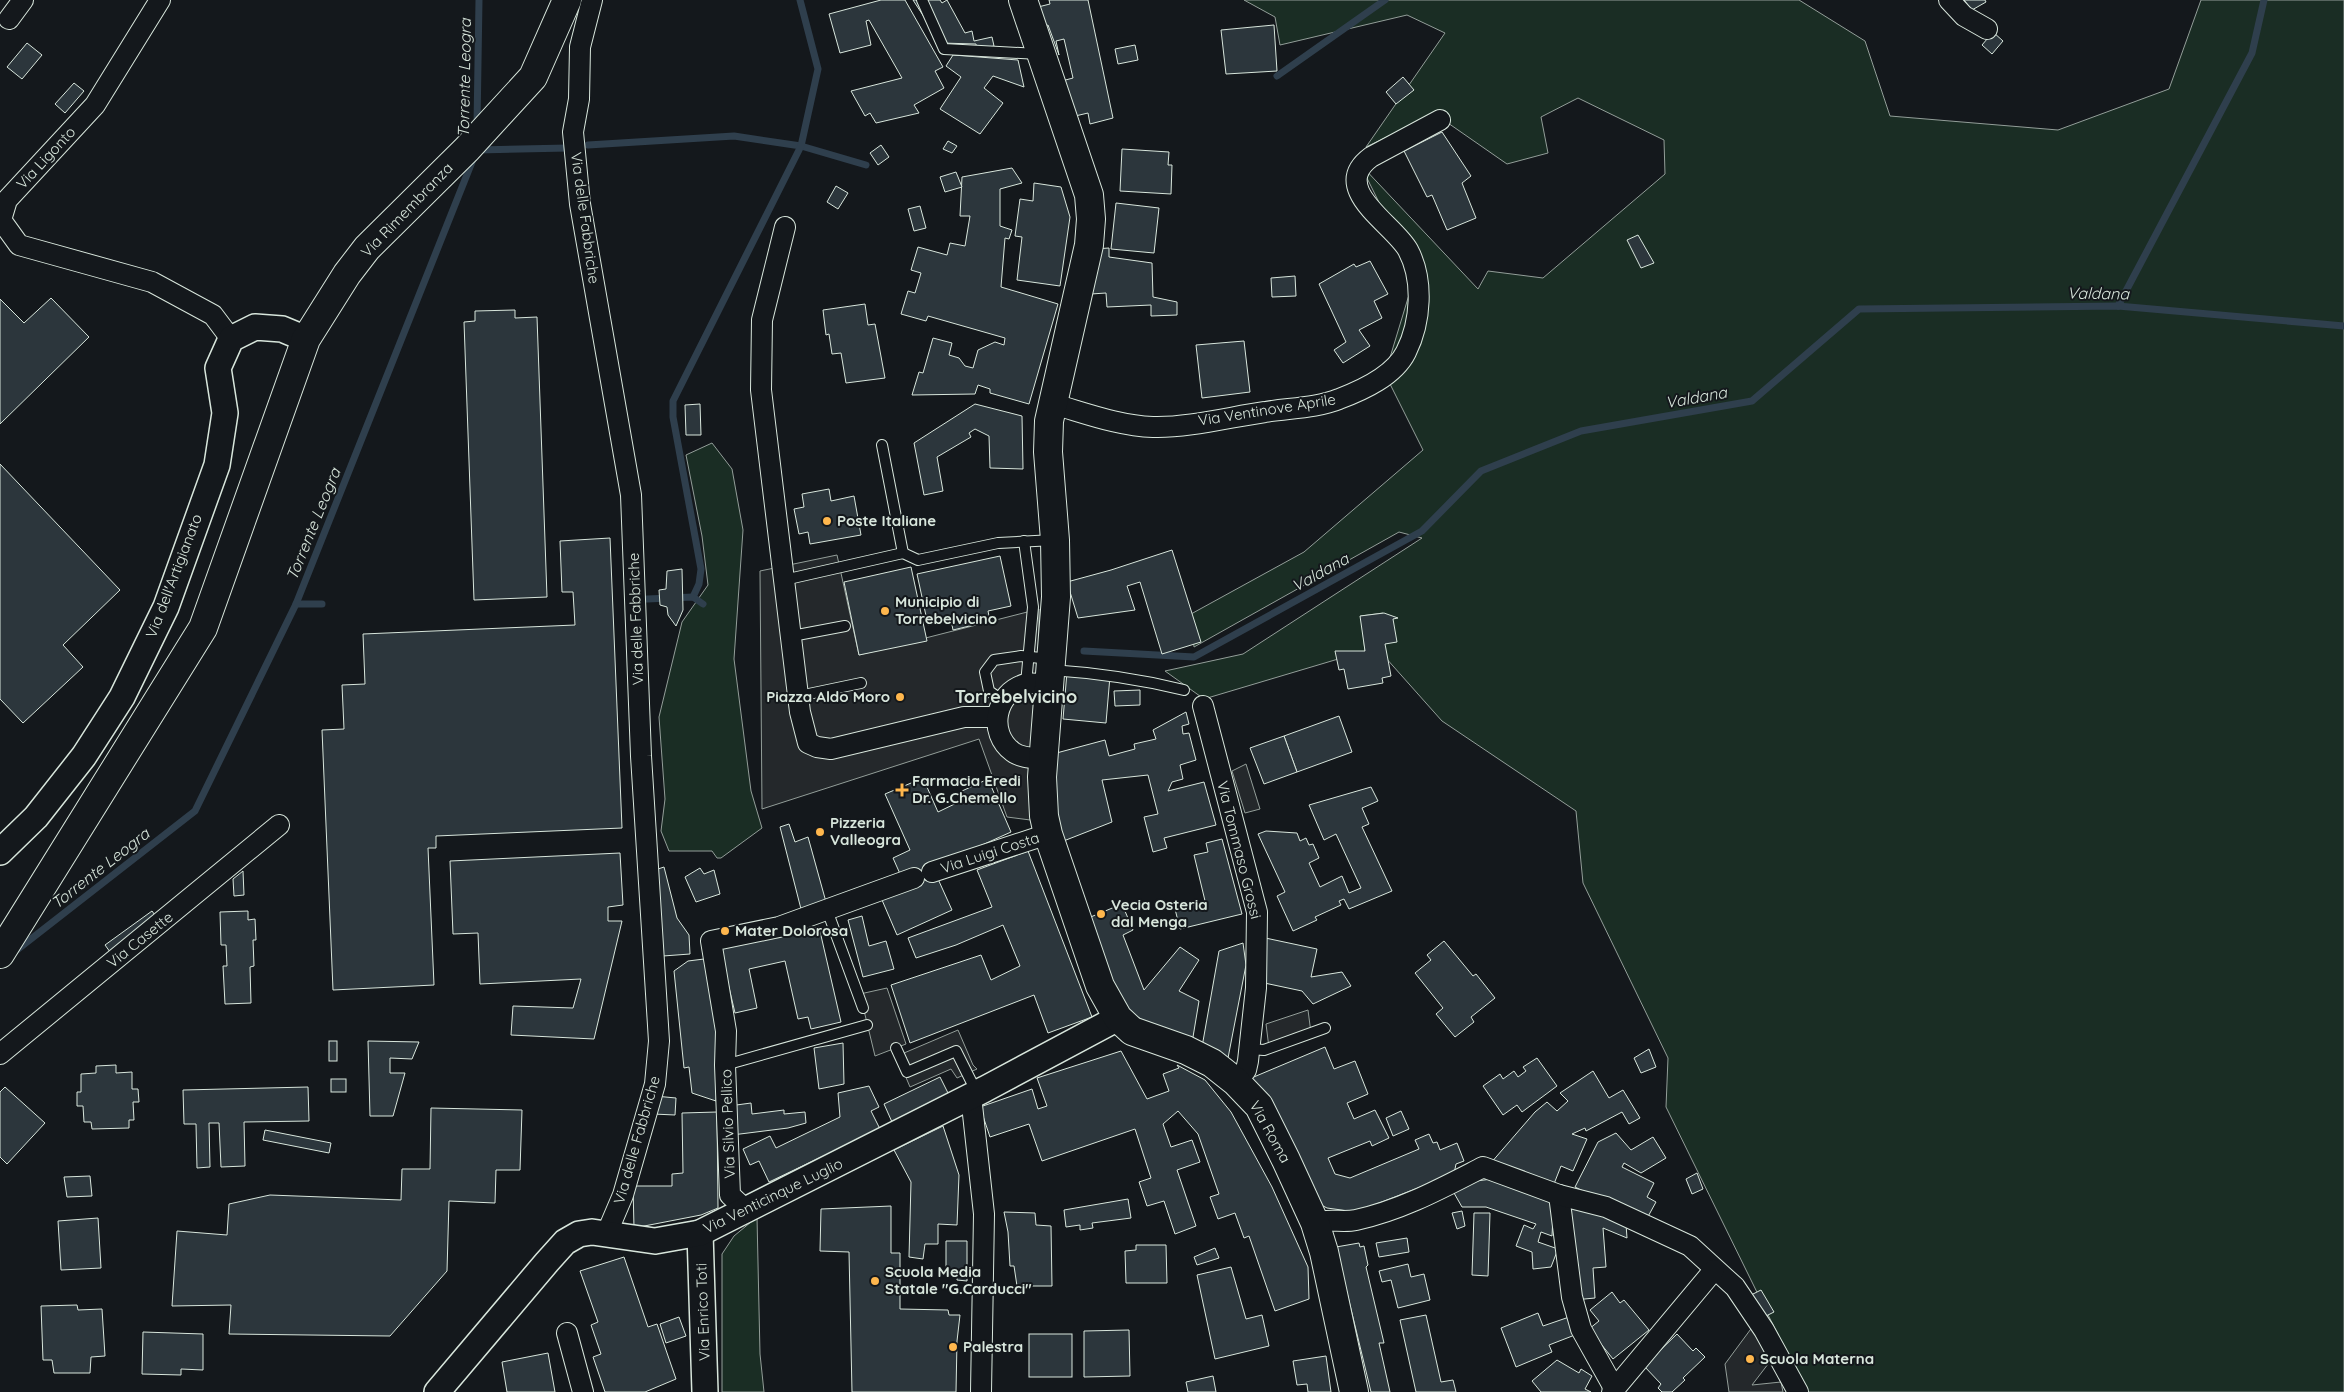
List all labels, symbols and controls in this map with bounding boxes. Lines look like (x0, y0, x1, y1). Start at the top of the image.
water label: Torrente Leogra (453, 17, 475, 138)
street label: Via Ligonto (12, 123, 79, 193)
street label: Via delle Fabbriche (567, 151, 604, 285)
street label: Via Rimembranza (357, 158, 457, 261)
water label: Valdana (2067, 282, 2130, 304)
water label: Valdana (1664, 382, 1730, 412)
street label: Via Ventinove Aprile (1197, 389, 1337, 430)
water label: Torrente Leogra (281, 464, 345, 583)
street label: Via dell'Artigianato (141, 511, 206, 640)
place label: Poste Italiane (837, 511, 936, 530)
marker: Poste Italiane (821, 515, 833, 527)
water label: Valdana (1288, 548, 1353, 596)
street label: Via delle Fabbriche (624, 552, 647, 686)
place label: Municipio di Torrebelvicino (895, 592, 997, 628)
marker: Municipio di Torrebelvicino (879, 605, 891, 617)
district label: Torrebelvicino (955, 685, 1077, 708)
place label: Piazza Aldo Moro (766, 687, 890, 706)
marker: Piazza Aldo Moro (894, 691, 906, 703)
place label: Farmacia Eredi Dr. G.Chemello (912, 771, 1021, 807)
street label: Via Tommaso Grossi (1213, 779, 1266, 921)
marker: Farmacia Eredi Dr. G.Chemello (896, 784, 908, 796)
place label: Pizzeria Valleogra (830, 813, 901, 849)
water label: Torrente Leogra (47, 823, 154, 913)
marker: Pizzeria Valleogra (814, 826, 826, 838)
street label: Via Luigi Costa (938, 828, 1042, 877)
place label: Vecia Osteria dal Menga (1111, 895, 1208, 931)
street label: Via Casette (103, 907, 176, 972)
marker: Vecia Osteria dal Menga (1095, 908, 1107, 920)
place label: Mater Dolorosa (735, 921, 848, 940)
marker: Mater Dolorosa (719, 925, 731, 937)
street label: Via Silvio Pellico (716, 1069, 739, 1179)
street label: Via delle Fabbriche (609, 1074, 664, 1206)
street label: Via Roma (1246, 1097, 1295, 1166)
street label: Via Venticinque Luglio (700, 1154, 846, 1238)
place label: Scuola Media Statale "G.Carducci" (885, 1262, 1032, 1298)
street label: Via Enrico Toti (691, 1263, 714, 1361)
marker: Scuola Media Statale "G.Carducci" (869, 1275, 881, 1287)
place label: Palestra (963, 1337, 1023, 1356)
marker: Palestra (947, 1341, 959, 1353)
place label: Scuola Materna (1760, 1349, 1874, 1368)
marker: Scuola Materna (1744, 1353, 1756, 1365)

